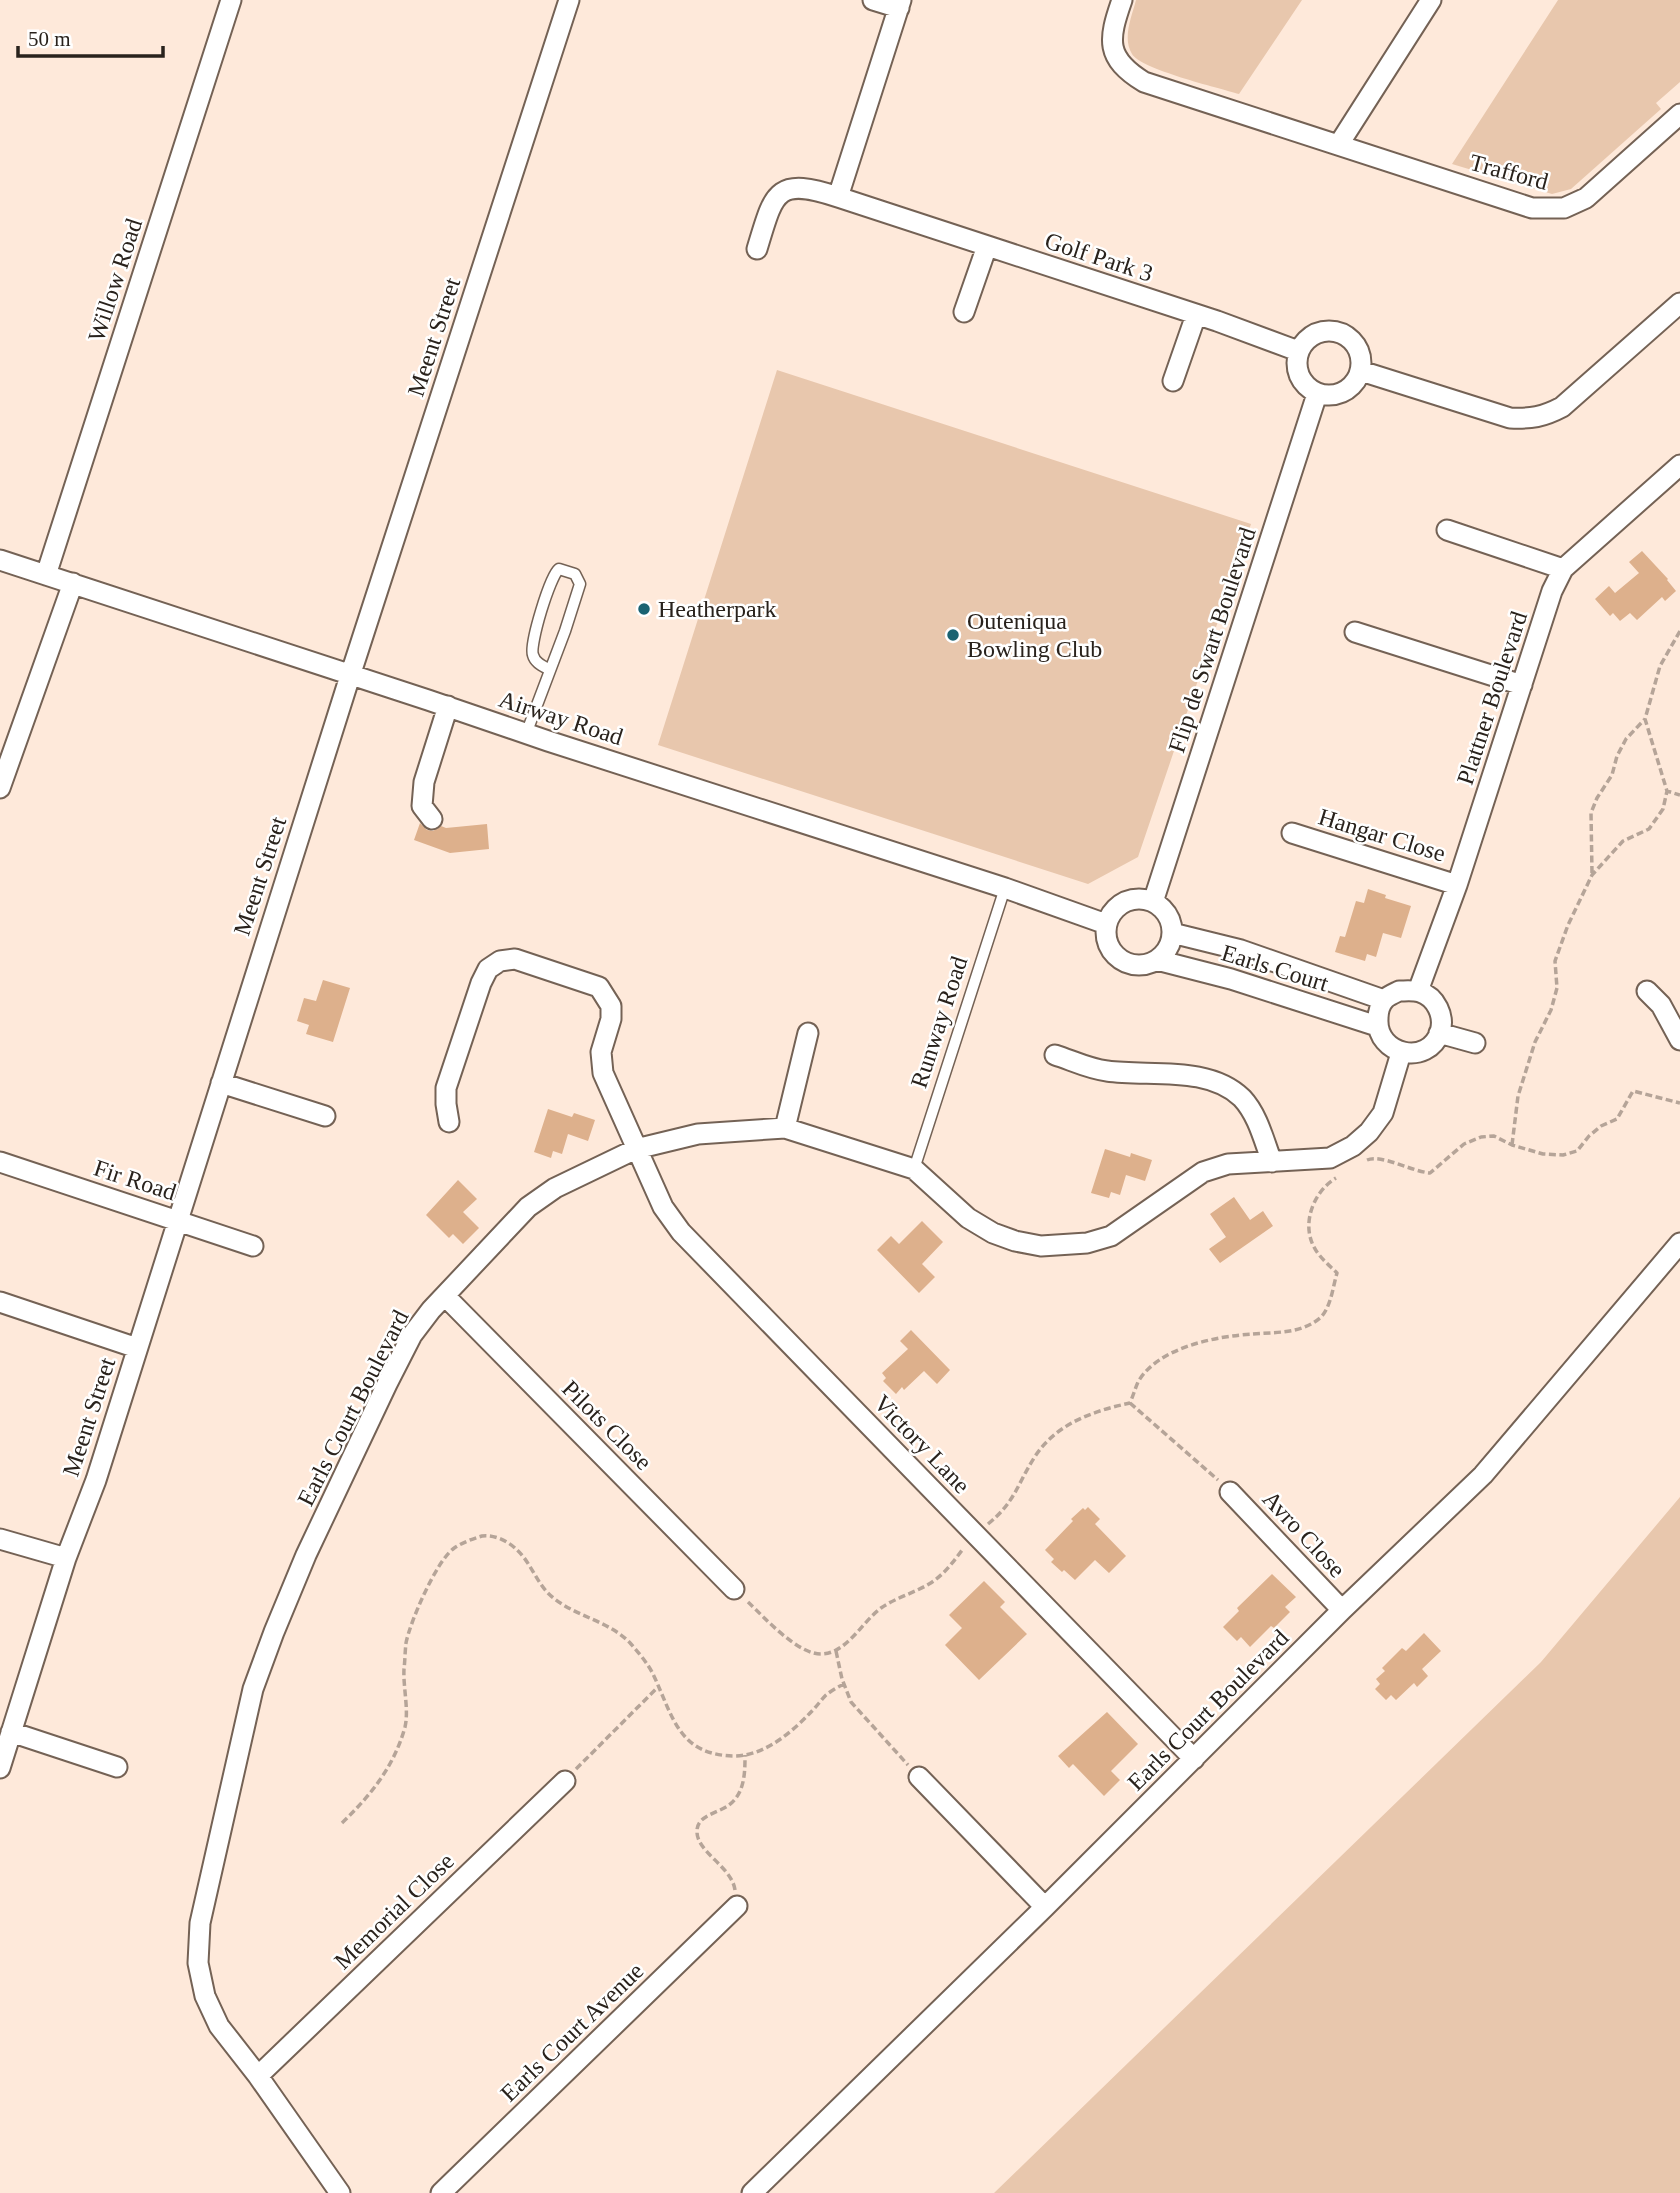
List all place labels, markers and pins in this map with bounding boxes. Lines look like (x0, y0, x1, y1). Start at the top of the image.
place label: Heatherpark (658, 596, 777, 622)
marker: Heatherpark (636, 601, 652, 617)
place label: Outeniqua Bowling Club (967, 608, 1102, 662)
marker: Outeniqua Bowling Club (945, 627, 961, 643)

